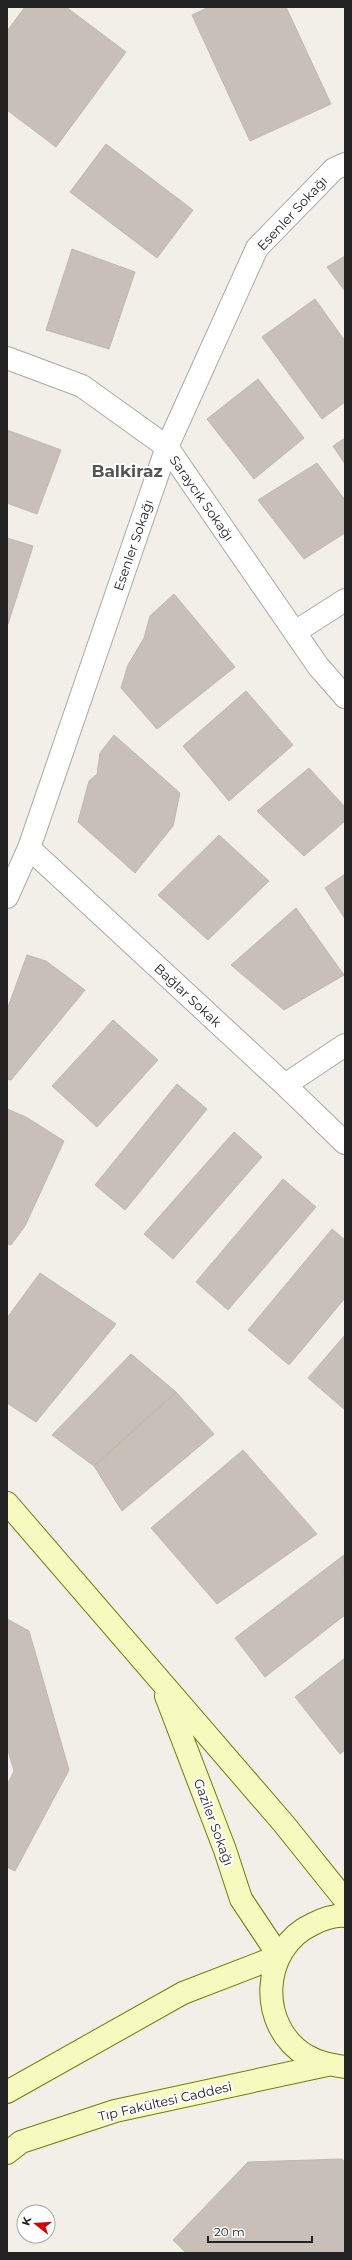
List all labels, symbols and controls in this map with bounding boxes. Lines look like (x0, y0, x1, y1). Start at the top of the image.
street label: Esenler Sokağı (254, 173, 330, 253)
street label: Saraycık Sokağı (167, 452, 237, 544)
district label: Balkiraz (91, 461, 163, 481)
street label: Esenler Sokağı (110, 497, 156, 593)
street label: Bağlar Sokak (151, 960, 225, 1030)
street label: Gaziler Sokağı (191, 1776, 237, 1868)
street label: Tıp Fakültesi Caddesi (97, 2078, 233, 2124)
north arrow (16, 2204, 56, 2244)
text: K (19, 2214, 35, 2227)
scale bar (208, 2218, 312, 2244)
text: 20 m (214, 2224, 245, 2239)

